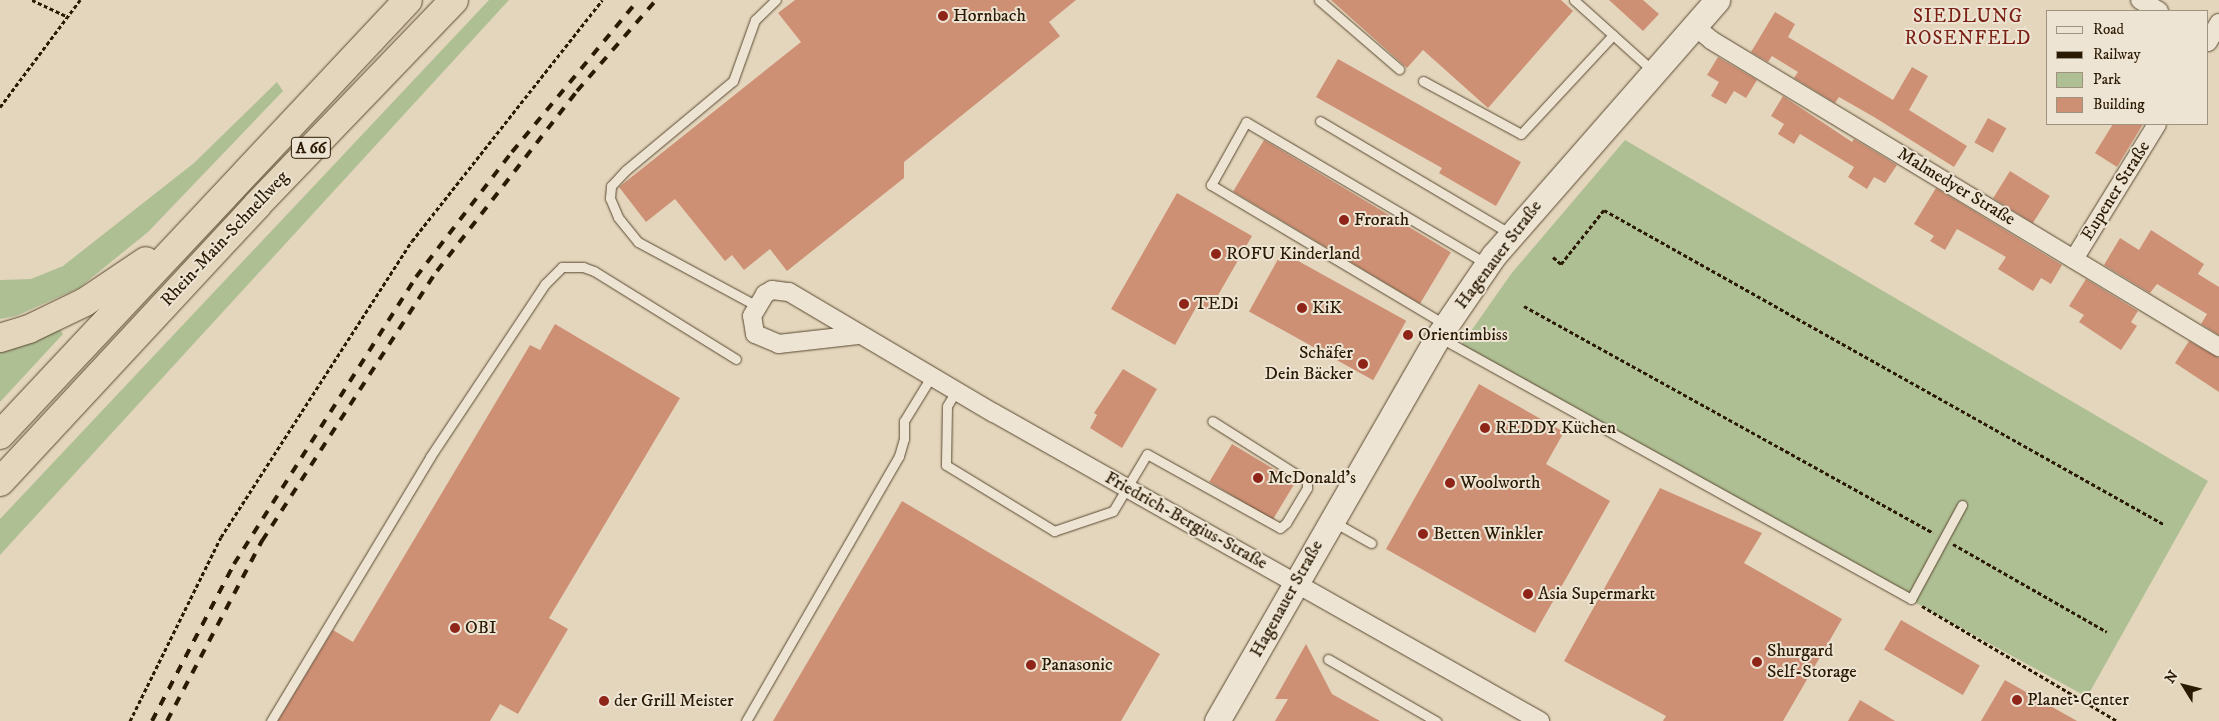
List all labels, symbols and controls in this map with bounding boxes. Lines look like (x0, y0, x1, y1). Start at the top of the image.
place label: Hornbach (953, 5, 1026, 27)
district label: SIEDLUNG ROSENFELD (1903, 6, 2033, 50)
marker: Hornbach (937, 10, 949, 22)
legend (2046, 10, 2209, 125)
text: Road (2093, 20, 2124, 39)
text: Railway (2093, 45, 2141, 64)
text: Park (2093, 70, 2121, 89)
text: Building (2093, 95, 2145, 114)
road number: A 66 (290, 134, 332, 162)
street label: Eupener Straße (2077, 137, 2155, 245)
street label: Malmedyer Straße (1893, 143, 2019, 231)
street label: Rhein-Main-Schnellweg (157, 167, 293, 311)
street label: Hagenauer Straße (1451, 196, 1547, 314)
place label: Frorath (1354, 209, 1409, 231)
marker: Frorath (1338, 214, 1350, 226)
place label: ROFU Kinderland (1226, 243, 1360, 265)
marker: ROFU Kinderland (1210, 248, 1222, 260)
place label: TEDi (1194, 293, 1238, 315)
place label: KiK (1312, 297, 1342, 319)
marker: TEDi (1178, 298, 1190, 310)
marker: KiK (1296, 302, 1308, 314)
place label: Orientimbiss (1418, 324, 1508, 346)
marker: Orientimbiss (1402, 329, 1414, 341)
place label: Schäfer Dein Bäcker (1265, 343, 1353, 386)
marker: Schäfer Dein Bäcker (1357, 358, 1369, 370)
place label: REDDY Küchen (1495, 417, 1616, 439)
marker: REDDY Küchen (1479, 422, 1491, 434)
street label: Friedrich-Bergius-Straße (1101, 467, 1271, 575)
place label: McDonald's (1268, 467, 1356, 489)
marker: McDonald's (1252, 472, 1264, 484)
place label: Woolworth (1460, 472, 1540, 494)
marker: Woolworth (1444, 477, 1456, 489)
place label: Betten Winkler (1433, 523, 1543, 545)
marker: Betten Winkler (1417, 528, 1429, 540)
street label: Hagenauer Straße (1246, 537, 1328, 661)
place label: Asia Supermarkt (1538, 583, 1655, 605)
marker: Asia Supermarkt (1522, 588, 1534, 600)
place label: OBI (465, 617, 496, 639)
marker: OBI (449, 622, 461, 634)
place label: Shurgard Self-Storage (1767, 641, 1857, 684)
place label: Panasonic (1041, 654, 1113, 676)
marker: Shurgard Self-Storage (1751, 656, 1763, 668)
marker: Panasonic (1025, 659, 1037, 671)
north arrow (2159, 661, 2209, 711)
text: N (2161, 667, 2183, 687)
place label: Planet-Center (2027, 689, 2129, 711)
place label: der Grill Meister (614, 690, 734, 712)
marker: Planet-Center (2011, 694, 2023, 706)
marker: der Grill Meister (598, 695, 610, 707)

